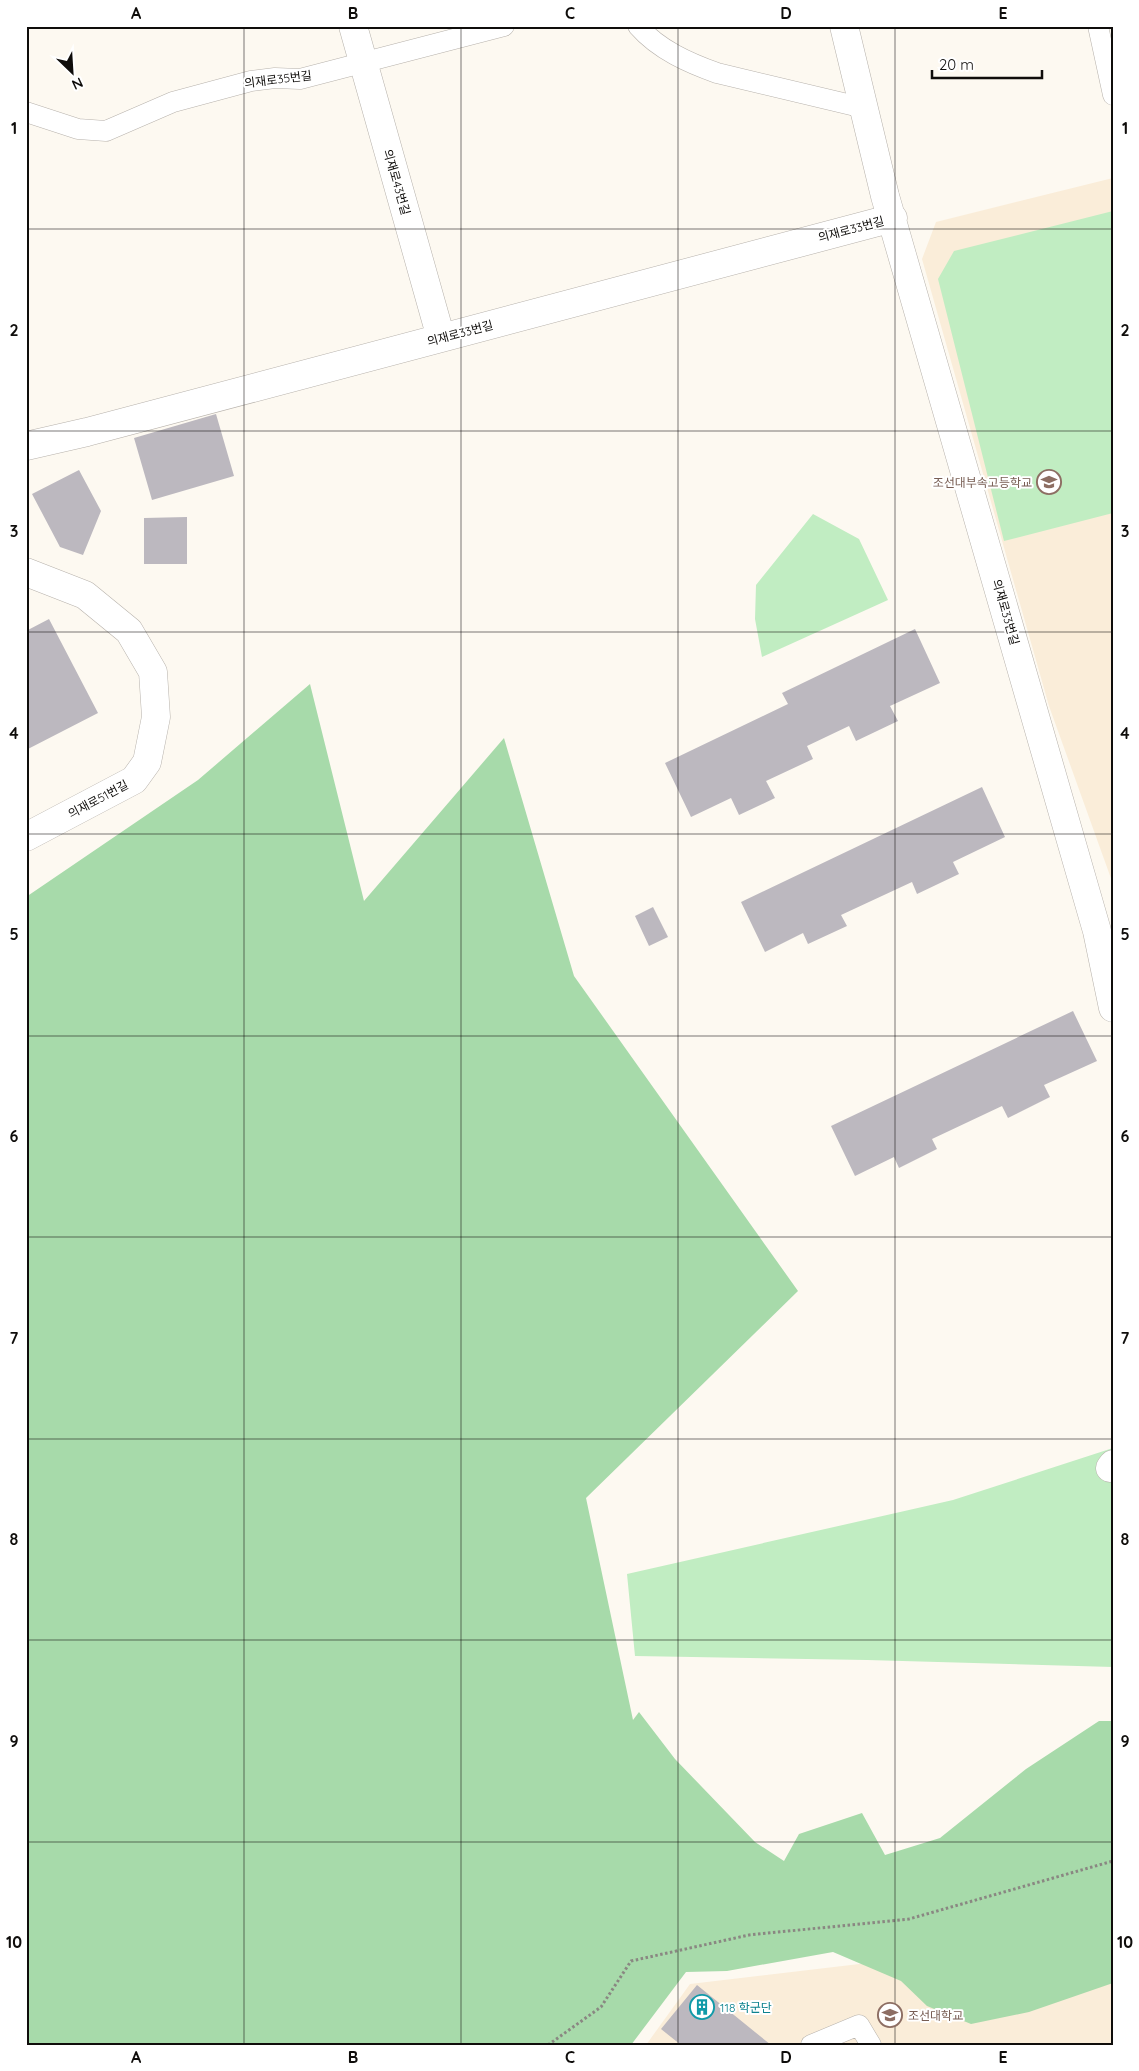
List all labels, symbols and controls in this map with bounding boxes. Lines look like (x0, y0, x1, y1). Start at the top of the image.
text: A (131, 3, 142, 23)
text: B (348, 3, 358, 23)
text: C (565, 3, 575, 23)
text: D (780, 3, 792, 23)
text: E (998, 3, 1008, 23)
north arrow (48, 48, 98, 98)
scale bar (932, 48, 1042, 80)
text: 20 m (939, 55, 974, 74)
street label: 의재로35번길 (243, 67, 313, 91)
text: N (69, 73, 86, 94)
text: 1 (11, 118, 17, 138)
text: 1 (1122, 118, 1128, 138)
street label: 의재로43번길 (380, 147, 414, 217)
street label: 의재로33번길 (816, 213, 886, 245)
street label: 의재로33번길 (425, 317, 495, 349)
text: 2 (9, 320, 19, 340)
text: 2 (1120, 320, 1130, 340)
school or university icon: 조선대부속고등학교 (1036, 469, 1062, 495)
place label: 조선대부속고등학교 (933, 475, 1032, 490)
text: 3 (10, 521, 18, 541)
text: 3 (1121, 521, 1129, 541)
street label: 의재로33번길 (989, 577, 1023, 647)
text: 4 (9, 723, 19, 743)
text: 4 (1120, 723, 1130, 743)
street label: 의재로51번길 (65, 777, 131, 821)
text: 5 (9, 924, 19, 944)
text: 5 (1120, 924, 1130, 944)
text: 6 (10, 1126, 19, 1146)
text: 6 (1121, 1126, 1130, 1146)
text: 7 (10, 1328, 19, 1348)
text: 7 (1121, 1328, 1130, 1348)
text: 8 (10, 1529, 19, 1549)
text: 8 (1121, 1529, 1130, 1549)
text: 9 (9, 1731, 19, 1751)
text: 9 (1120, 1731, 1130, 1751)
text: 10 (6, 1932, 22, 1952)
text: 10 (1117, 1932, 1133, 1952)
building icon: 118 학군단 (689, 1994, 715, 2020)
place label: 118 학군단 (720, 2000, 772, 2015)
school or university icon: 조선대학교 (877, 2002, 903, 2028)
place label: 조선대학교 (908, 2008, 963, 2023)
text: A (131, 2047, 142, 2067)
text: B (348, 2047, 358, 2067)
text: C (565, 2047, 575, 2067)
text: D (780, 2047, 792, 2067)
text: E (998, 2047, 1008, 2067)

